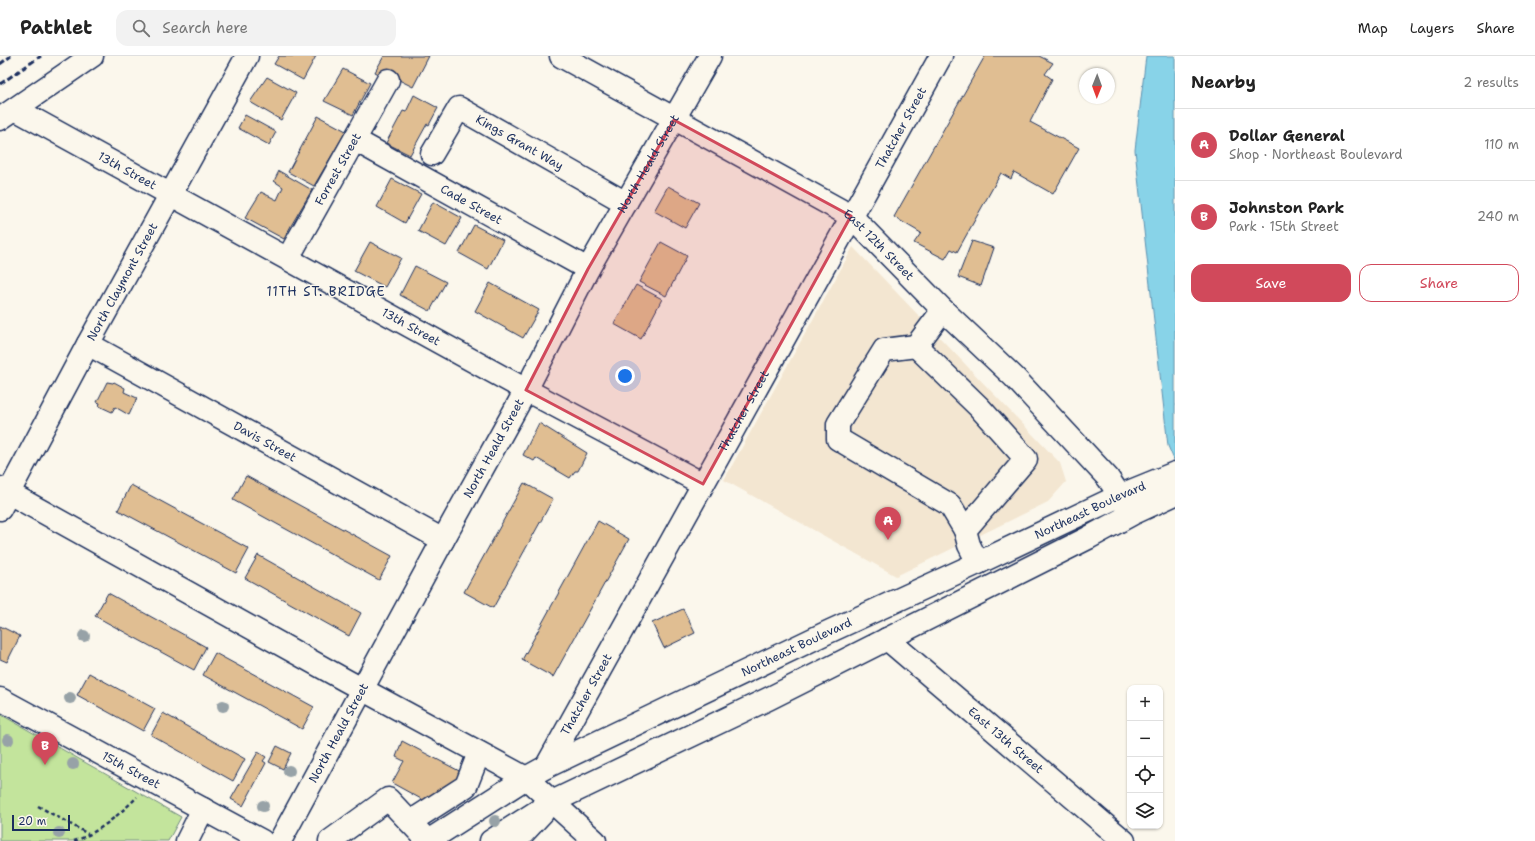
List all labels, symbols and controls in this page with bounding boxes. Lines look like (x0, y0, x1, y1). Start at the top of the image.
search box (116, 10, 396, 46)
text: Pathlet (20, 15, 92, 40)
icon: search (130, 17, 152, 39)
text: Search here (162, 18, 248, 38)
text: Map (1358, 19, 1388, 37)
text: Layers (1410, 19, 1454, 37)
text: Share (1476, 19, 1515, 37)
north arrow (1079, 68, 1115, 104)
text: Nearby (1191, 71, 1256, 93)
text: 2 results (1463, 74, 1519, 91)
street label: Thatcher Street (872, 84, 930, 172)
street label: Kings Grant Way (473, 111, 566, 174)
street label: North Heald Street (614, 111, 683, 216)
text: Dollar General (1229, 126, 1345, 146)
street label: Forrest Street (311, 130, 365, 208)
text: A (1199, 136, 1209, 153)
text: 110 m (1484, 136, 1519, 153)
text: Shop · Northeast Boulevard (1229, 146, 1403, 163)
street label: 13th Street (95, 148, 159, 193)
street label: Cade Street (438, 181, 505, 228)
text: Johnston Park (1229, 198, 1344, 218)
street label: East 12th Street (841, 205, 918, 284)
text: B (1200, 208, 1208, 225)
text: 240 m (1477, 208, 1519, 225)
text: Park · 15th Street (1229, 218, 1339, 235)
street label: North Claymont Street (83, 220, 161, 344)
button: Save (1191, 264, 1351, 302)
button: Share (1359, 264, 1519, 302)
district label: 11TH ST. BRIDGE (266, 283, 386, 300)
street label: 13th Street (379, 304, 443, 349)
your location (615, 366, 635, 386)
street label: Thatcher Street (714, 367, 773, 455)
street label: North Heald Street (460, 396, 528, 501)
street label: Davis Street (230, 418, 299, 465)
street label: Northeast Boulevard (1032, 478, 1148, 543)
pin: A (875, 507, 901, 540)
street label: Northeast Boulevard (739, 614, 855, 680)
street label: Thatcher Street (557, 651, 615, 738)
street label: North Heald Street (305, 680, 372, 786)
map controls (1127, 685, 1163, 829)
button: + (1127, 685, 1163, 721)
street label: East 13th Street (965, 703, 1047, 777)
button: − (1127, 721, 1163, 757)
pin: B (32, 732, 58, 765)
street label: 15th Street (99, 748, 163, 792)
button: locate (1127, 757, 1163, 793)
button: layers (1127, 793, 1163, 829)
scale bar (12, 813, 70, 832)
text: 20 m (18, 814, 46, 829)

